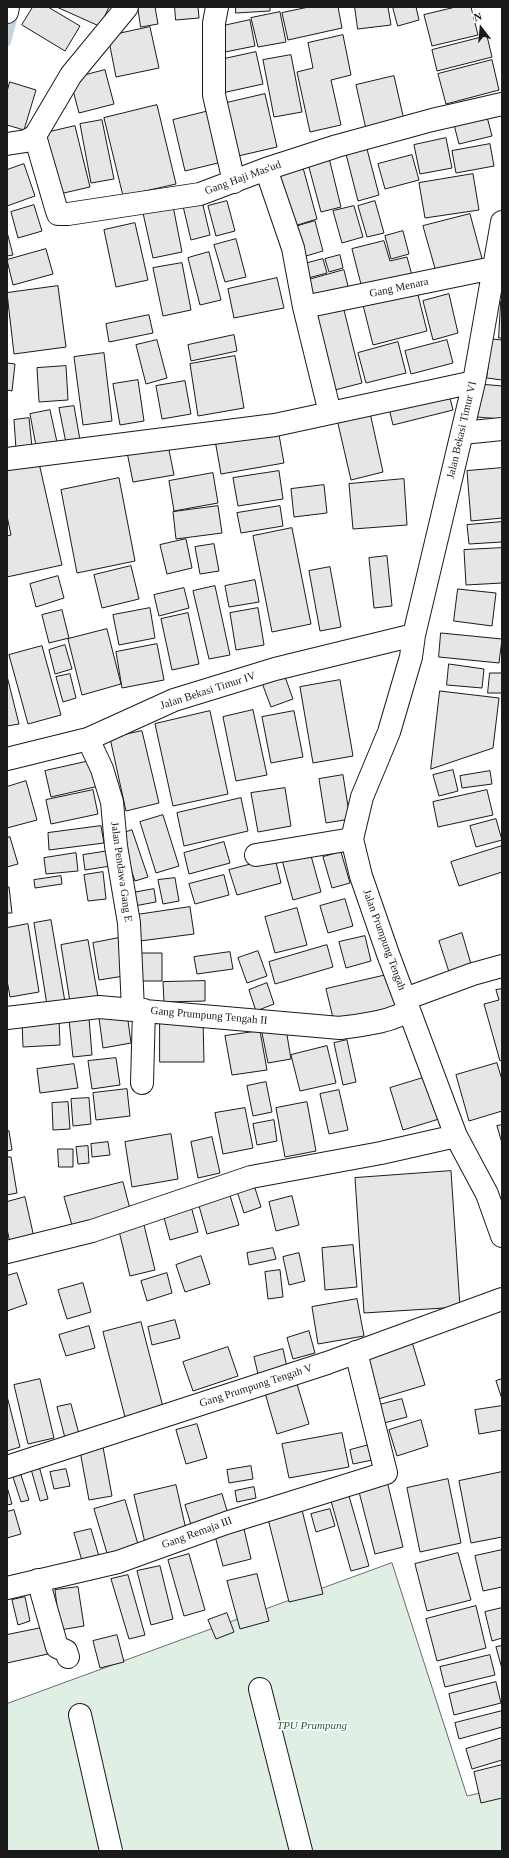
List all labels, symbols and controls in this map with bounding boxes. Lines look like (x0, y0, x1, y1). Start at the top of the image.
north arrow (461, 8, 501, 48)
text: N (472, 10, 483, 23)
street label: Gang Haji Mas'ud (203, 158, 283, 198)
street label: Gang Menara (368, 275, 430, 301)
street label: Jalan Bekasi Timur VI (444, 380, 480, 480)
street label: Jalan Bekasi Timur IV (159, 669, 257, 713)
street label: Jalan Pendawa Gang E (107, 821, 135, 923)
street label: Jalan Prumpung Tengah (360, 888, 408, 992)
street label: Gang Prumpung Tengah II (150, 1004, 268, 1028)
street label: Gang Prumpung Tengah V (198, 1361, 314, 1411)
street label: Gang Remaja III (160, 1514, 234, 1552)
park label: TPU Prumpung (277, 1719, 347, 1733)

